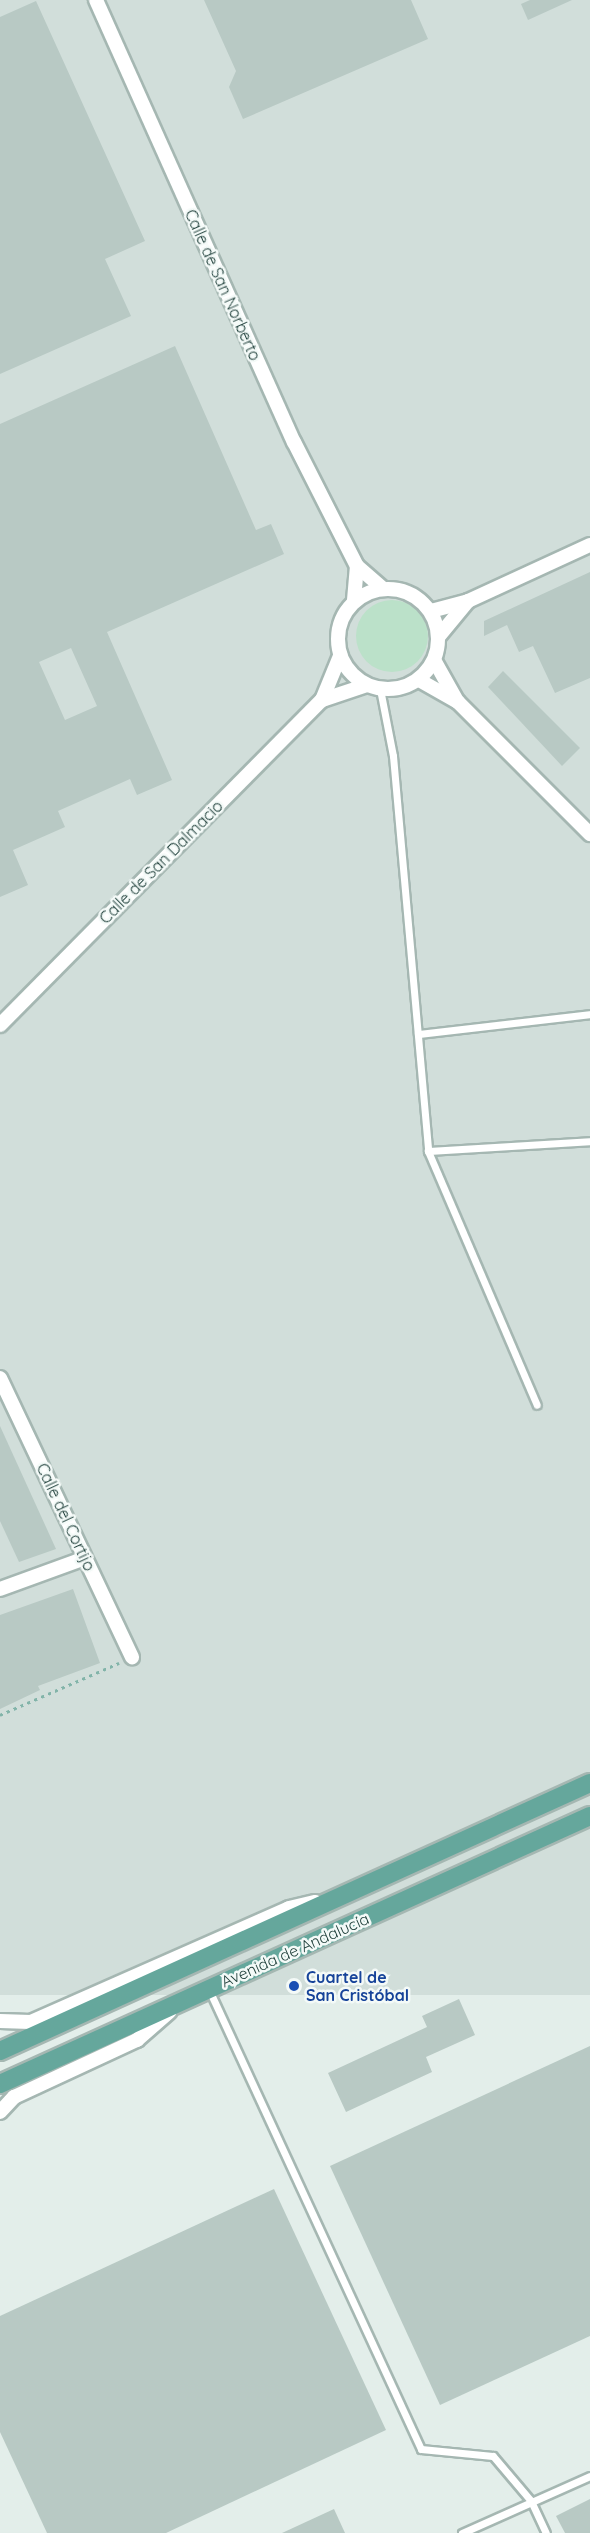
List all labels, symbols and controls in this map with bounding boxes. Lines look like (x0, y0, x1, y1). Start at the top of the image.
street label: Calle de San Norberto (181, 206, 265, 364)
street label: Calle de San Dalmacio (95, 796, 227, 928)
street label: Calle del Cortijo (33, 1460, 99, 1574)
street label: Avenida de Andalucía (218, 1909, 372, 1991)
place label: Cuartel de San Cristóbal (306, 1967, 409, 2005)
marker: Cuartel de San Cristóbal (287, 1979, 301, 1993)

